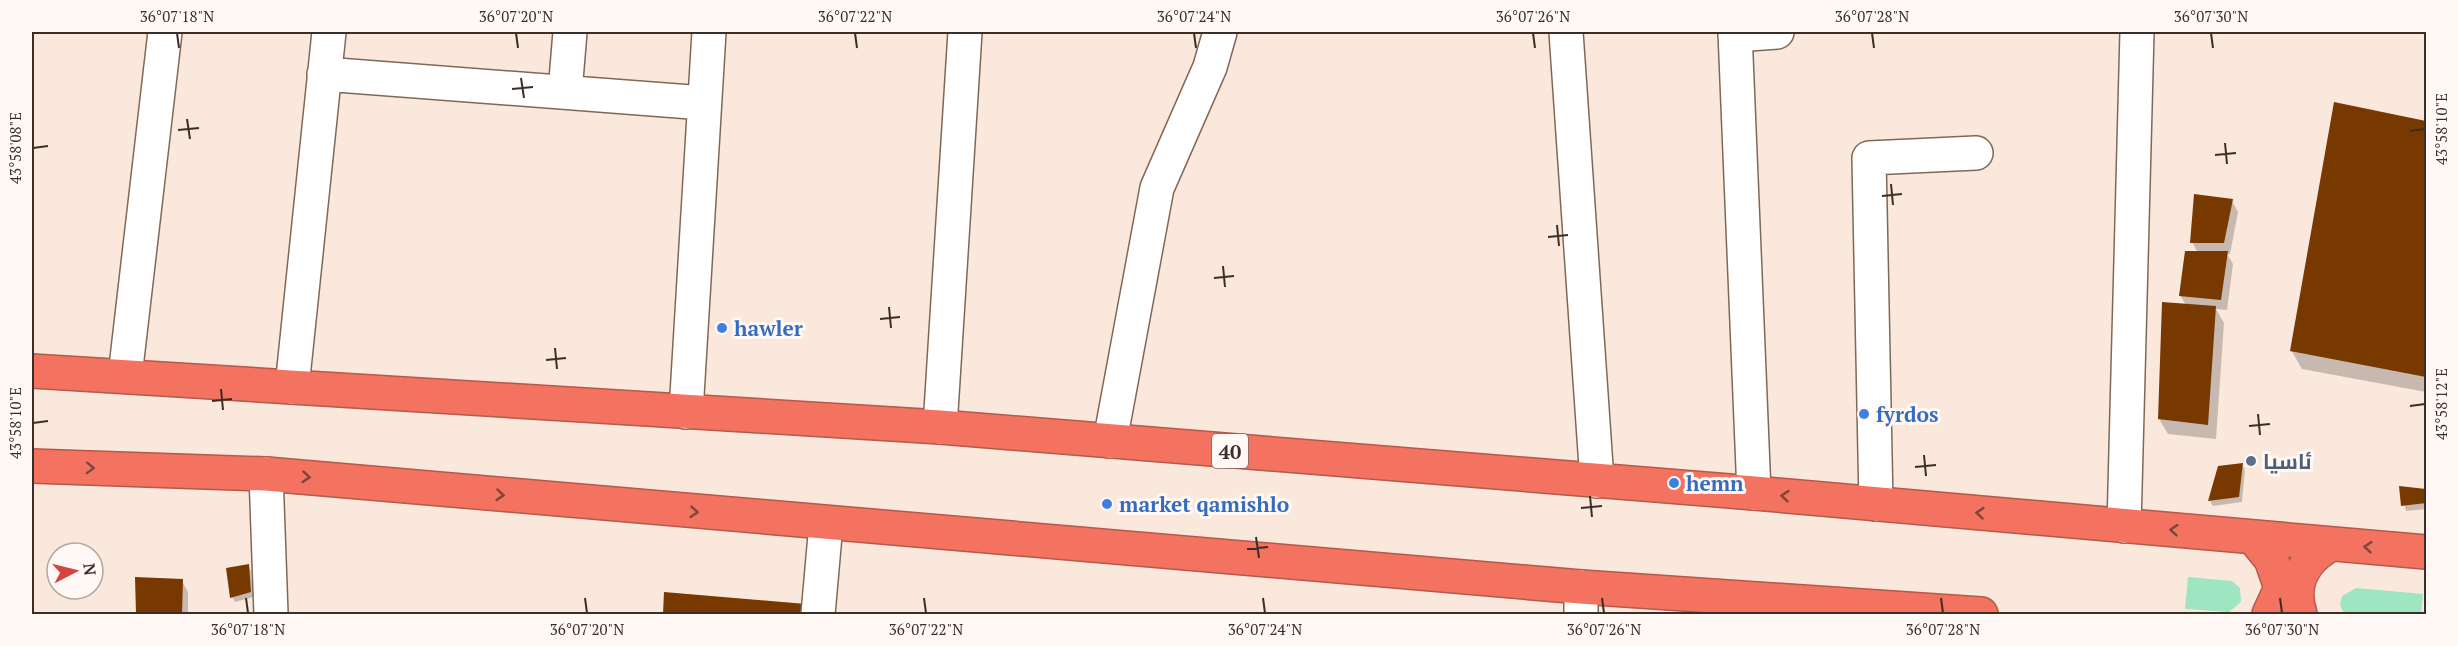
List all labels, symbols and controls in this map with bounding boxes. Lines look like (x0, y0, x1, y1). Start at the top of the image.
text: 36°07'18"N (140, 6, 214, 26)
text: 36°07'20"N (479, 6, 553, 26)
text: 36°07'22"N (818, 6, 892, 26)
text: 36°07'24"N (1157, 6, 1231, 26)
text: 36°07'26"N (1496, 6, 1570, 26)
text: 36°07'28"N (1835, 6, 1909, 26)
text: 36°07'30"N (2174, 6, 2248, 26)
text: 43°58'10"E (2431, 93, 2451, 165)
text: 43°58'08"E (5, 112, 25, 184)
place label: hawler (734, 314, 803, 342)
marker: hawler (715, 321, 729, 335)
text: 43°58'12"E (2431, 368, 2451, 440)
text: 43°58'10"E (5, 387, 25, 459)
place label: fyrdos (1876, 400, 1939, 428)
marker: fyrdos (1857, 407, 1871, 421)
road number: 40 (1212, 434, 1248, 468)
place label: ئاسیا (2263, 447, 2312, 475)
marker: ئاسیا (2244, 454, 2258, 468)
one-way arrow (85, 462, 94, 475)
place label: hemn (1686, 469, 1744, 497)
one-way arrow (301, 471, 310, 484)
marker: hemn (1667, 476, 1681, 490)
one-way arrow (495, 488, 505, 501)
place label: market qamishlo (1119, 490, 1289, 518)
one-way arrow (1781, 490, 1790, 503)
marker: market qamishlo (1100, 497, 1114, 511)
one-way arrow (690, 505, 699, 518)
one-way arrow (1975, 507, 1984, 520)
one-way arrow (2169, 524, 2178, 537)
north arrow (45, 541, 105, 601)
one-way arrow (2364, 541, 2373, 554)
text: N (78, 562, 102, 577)
text: 36°07'18"N (211, 619, 285, 639)
text: 36°07'20"N (550, 619, 624, 639)
text: 36°07'22"N (889, 619, 963, 639)
text: 36°07'24"N (1228, 619, 1302, 639)
text: 36°07'26"N (1567, 619, 1641, 639)
text: 36°07'28"N (1906, 619, 1980, 639)
text: 36°07'30"N (2245, 619, 2319, 639)

